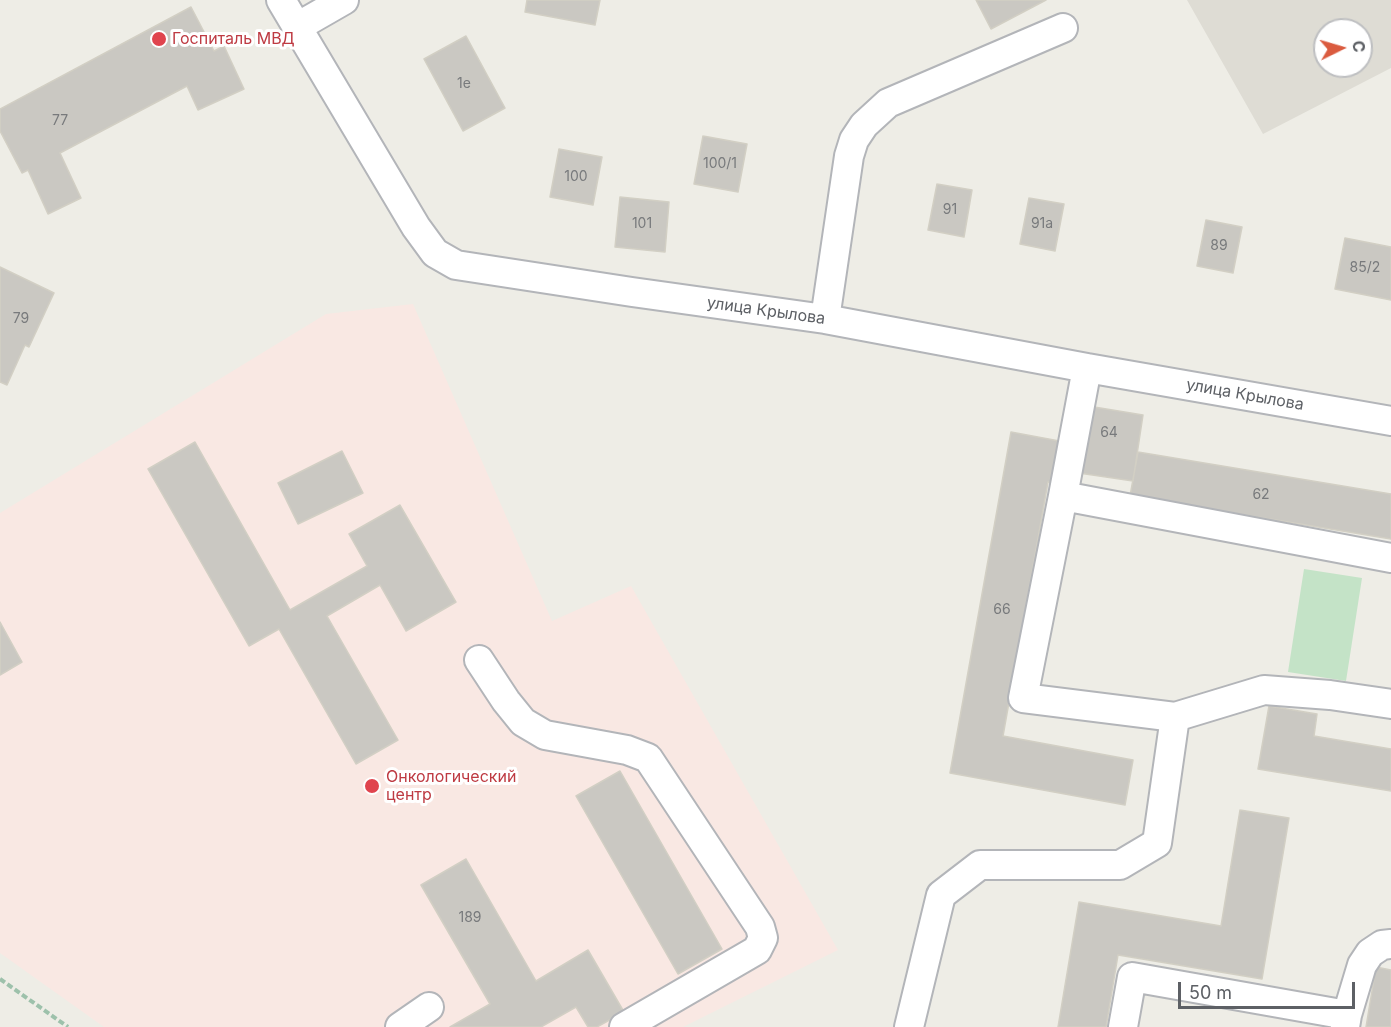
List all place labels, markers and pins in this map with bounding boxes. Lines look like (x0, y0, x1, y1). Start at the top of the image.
place label: Госпиталь МВД (172, 29, 295, 49)
marker: Госпиталь МВД (150, 30, 168, 48)
place label: Онкологический центр (386, 767, 516, 805)
marker: Онкологический центр (363, 777, 381, 795)

